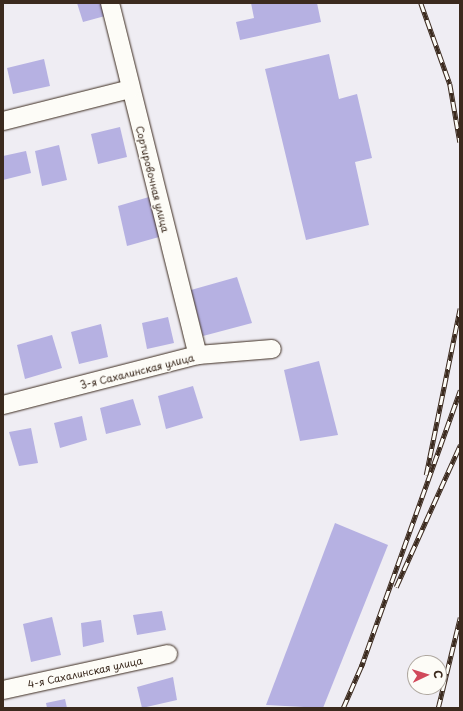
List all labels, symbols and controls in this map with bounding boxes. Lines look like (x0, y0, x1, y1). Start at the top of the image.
street label: Сортировочная улица (134, 124, 172, 234)
street label: 3-я Сахалинская улица (78, 351, 196, 391)
street label: 4-я Сахалинская улица (26, 654, 144, 690)
north arrow (407, 655, 447, 695)
text: С (430, 669, 447, 679)

